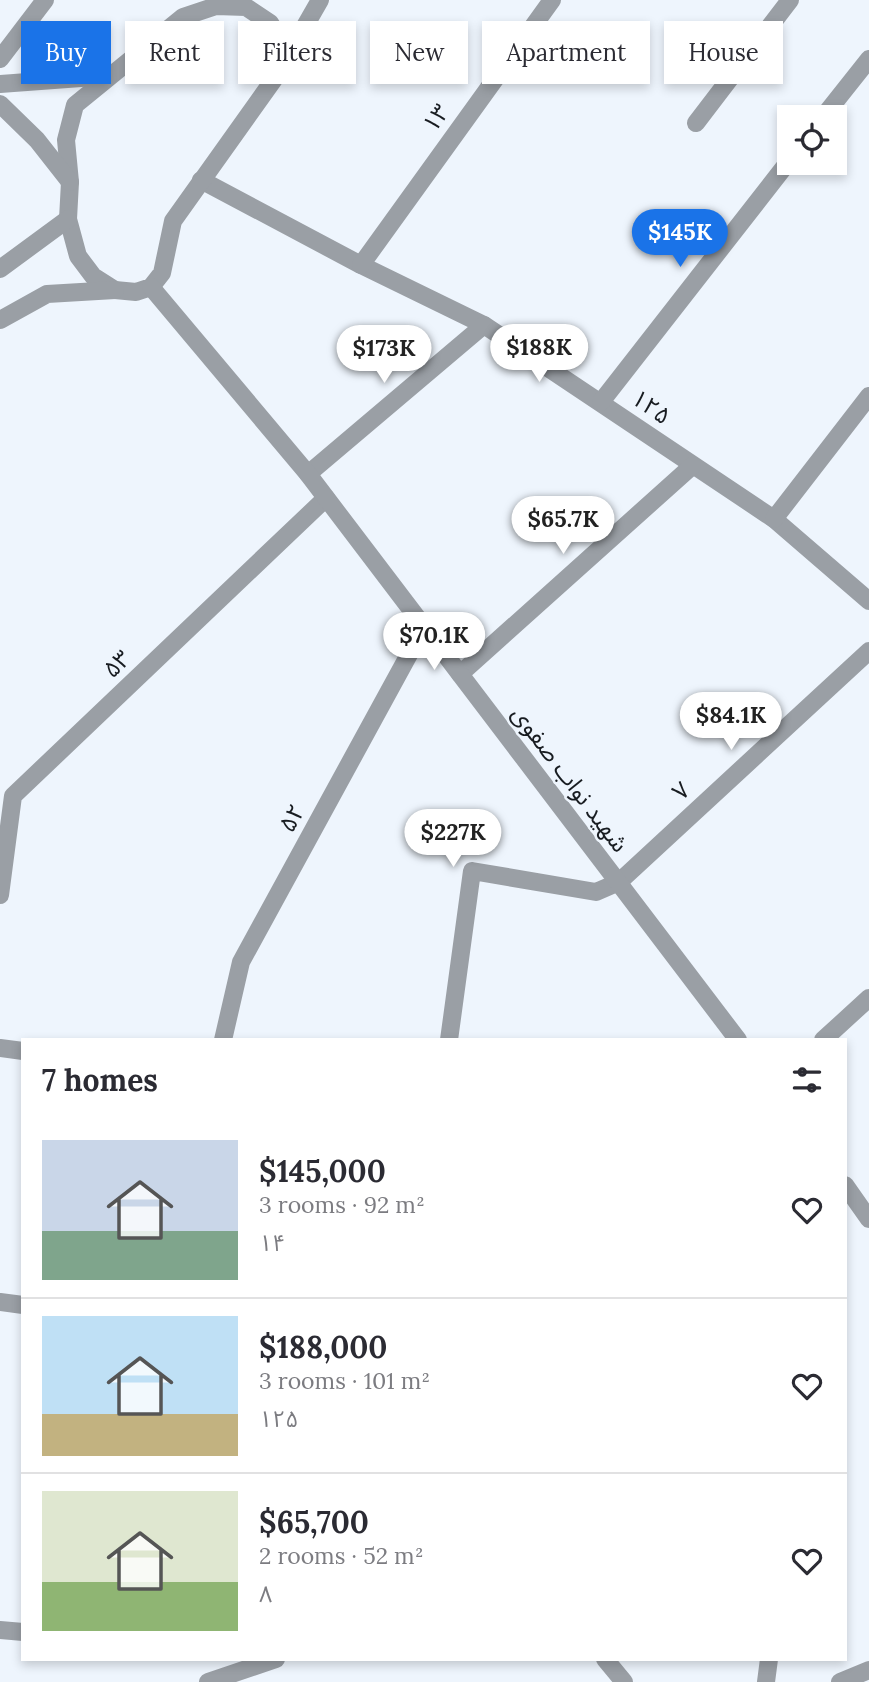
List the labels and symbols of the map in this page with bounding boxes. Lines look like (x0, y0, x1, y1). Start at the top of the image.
street label: ۱۳ (415, 97, 456, 138)
pin: $145K (631, 210, 729, 269)
pin: $188K (490, 324, 588, 384)
pin: $173K (335, 326, 433, 385)
street label: ۱۲۵ (626, 382, 677, 431)
pin: $65.7K (506, 496, 620, 556)
pin: $70.1K (377, 612, 491, 672)
street label: ۵۳ (96, 643, 137, 684)
pin: $84.1K (674, 692, 788, 752)
street label: شهید نواب صفوی (505, 699, 636, 858)
street label: ۷ (665, 774, 696, 807)
street label: ۵۲ (271, 798, 312, 837)
pin: $227K (404, 810, 502, 869)

